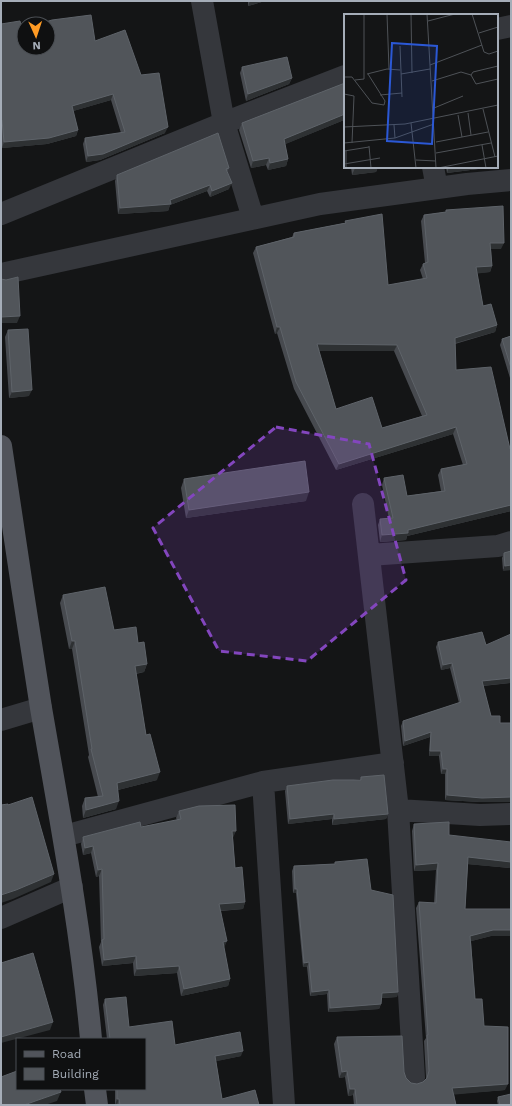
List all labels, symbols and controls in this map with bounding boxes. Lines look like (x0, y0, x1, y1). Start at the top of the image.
inset map (344, 14, 498, 168)
north arrow (16, 16, 56, 56)
text: N (32, 39, 41, 52)
legend (16, 1038, 146, 1090)
text: Road (52, 1047, 81, 1061)
text: Building (52, 1067, 99, 1081)

